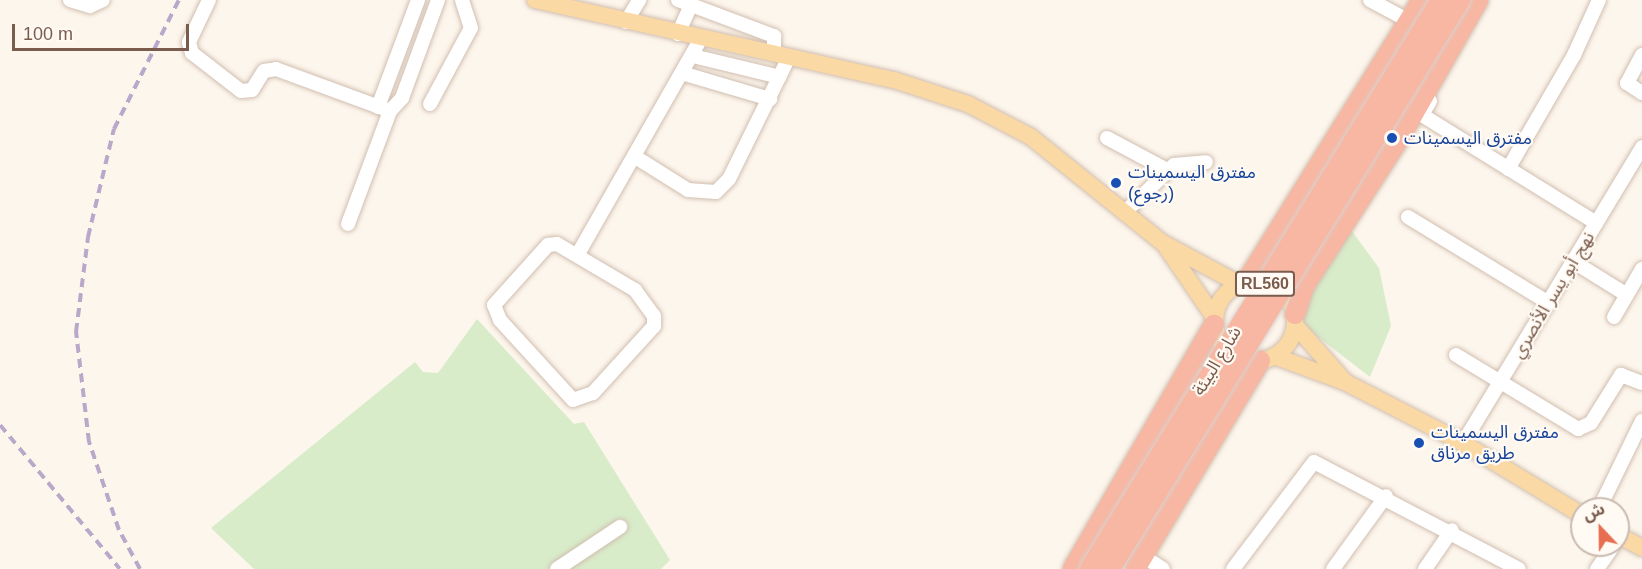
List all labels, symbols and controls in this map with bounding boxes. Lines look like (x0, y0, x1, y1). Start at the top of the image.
scale bar (15, 12, 192, 50)
text: 100 m (23, 24, 73, 44)
place label: مفترق اليسمينات (1404, 127, 1532, 149)
marker: مفترق اليسمينات (1385, 131, 1399, 145)
place label: مفترق اليسمينات (رجوع) (1128, 162, 1256, 204)
marker: مفترق اليسمينات (رجوع) (1109, 176, 1123, 190)
street label: نهج أبو يسر الأنصري (1507, 228, 1599, 362)
road number: RL560 (1234, 271, 1296, 297)
street label: شارع البيئة (1188, 322, 1246, 400)
place label: مفترق اليسمينات طريق مرناق (1431, 422, 1559, 464)
marker: مفترق اليسمينات طريق مرناق (1412, 436, 1426, 450)
north arrow (1570, 497, 1630, 557)
text: ش (1580, 500, 1607, 524)

